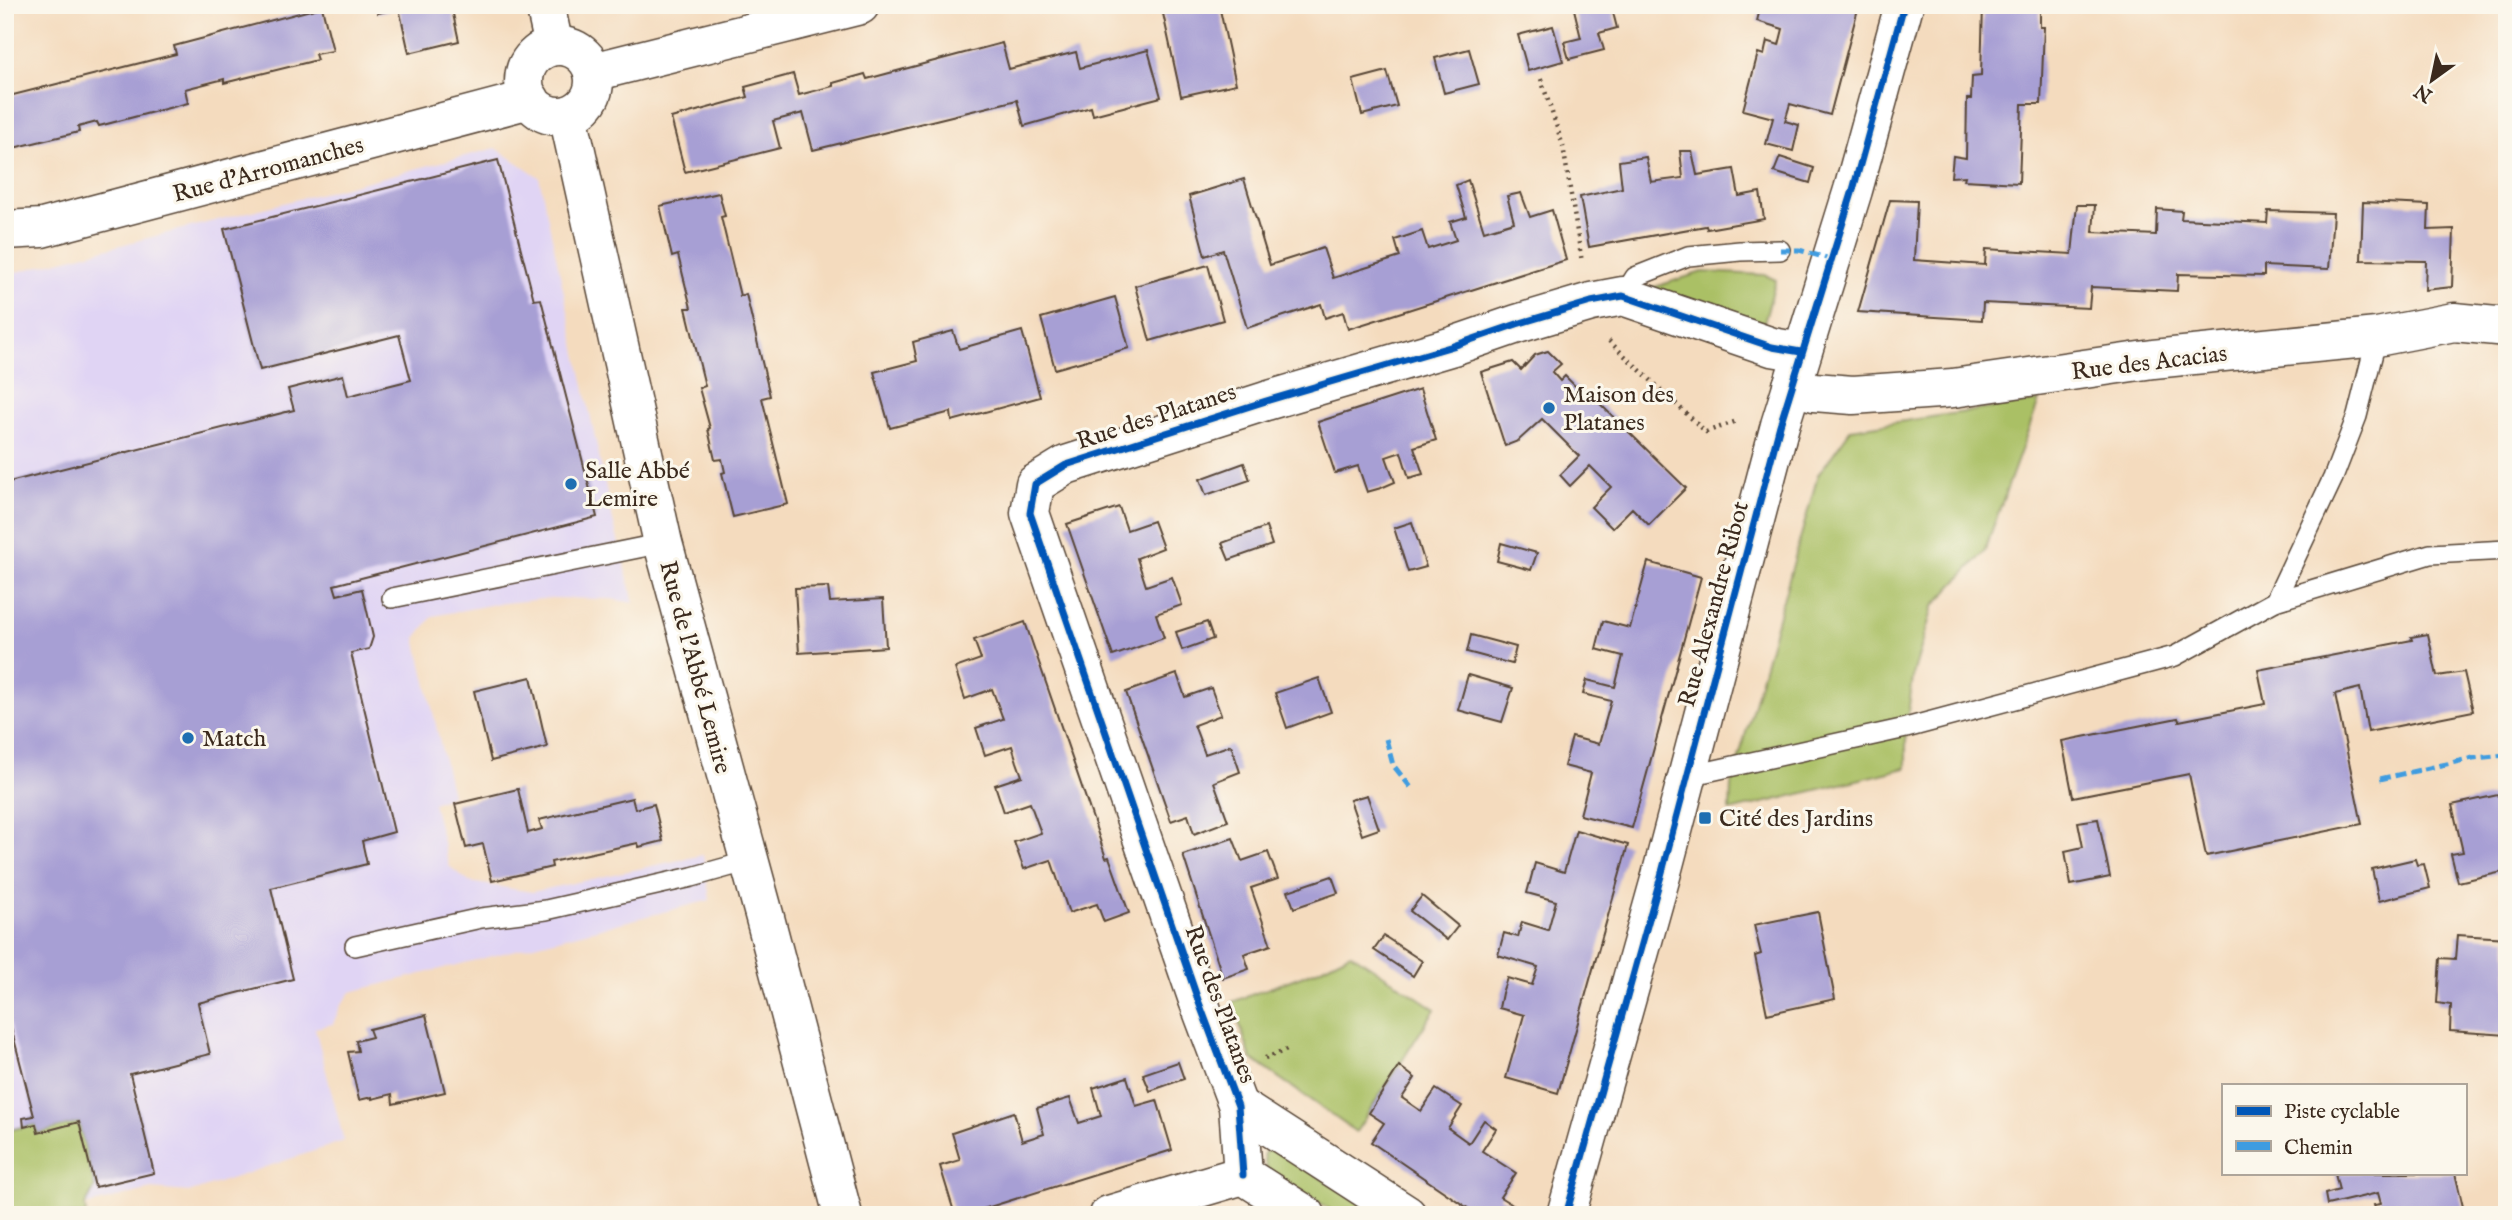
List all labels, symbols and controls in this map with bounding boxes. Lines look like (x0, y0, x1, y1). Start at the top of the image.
north arrow (2396, 46, 2466, 116)
text: N (2410, 78, 2438, 108)
street label: Rue d'Arromanches (170, 130, 367, 211)
street label: Rue des Acacias (2070, 339, 2229, 388)
street label: Rue des Platanes (1073, 377, 1240, 458)
place label: Maison des Platanes (1563, 380, 1674, 439)
marker: Maison des Platanes (1541, 400, 1557, 416)
place label: Salle Abbé Lemire (585, 456, 690, 515)
marker: Salle Abbé Lemire (563, 476, 579, 492)
street label: Rue Alexandre Ribot (1672, 498, 1757, 711)
street label: Rue de l'Abbé Lemire (651, 557, 738, 777)
place label: Match (202, 724, 266, 755)
marker: Match (180, 730, 196, 746)
place label: Cité des Jardins (1719, 804, 1873, 835)
marker: Cité des Jardins (1697, 810, 1713, 826)
street label: Rue des Platanes (1177, 921, 1263, 1088)
legend (2222, 1084, 2466, 1174)
text: Piste cyclable (2284, 1099, 2400, 1126)
text: Chemin (2284, 1135, 2353, 1162)

